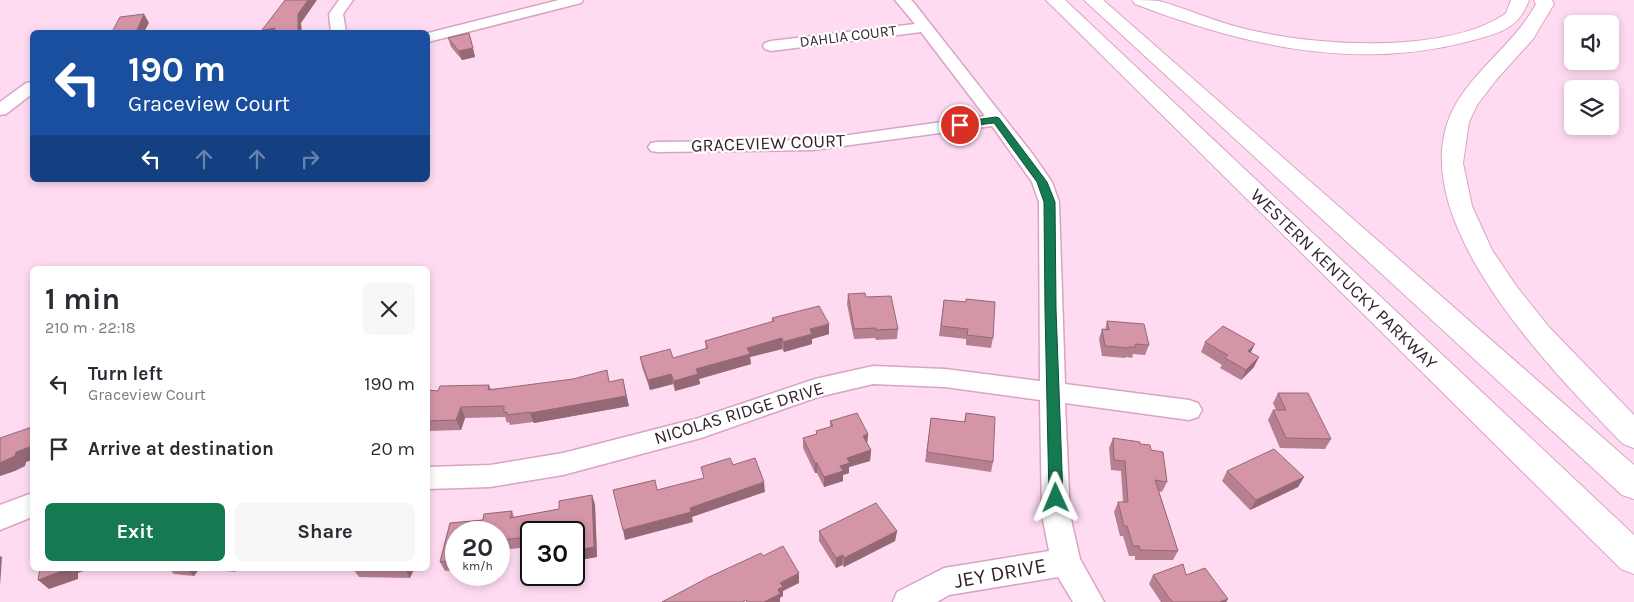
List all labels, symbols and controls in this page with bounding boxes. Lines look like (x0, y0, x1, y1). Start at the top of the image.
map controls (1564, 15, 1619, 135)
button: sound (1564, 15, 1619, 70)
street label: DAHLIA COURT (799, 21, 898, 51)
text: 190 m (128, 49, 226, 90)
icon: left (45, 50, 110, 115)
button: layers (1564, 80, 1619, 135)
text: Graceview Court (128, 91, 290, 117)
pin (939, 104, 981, 146)
icon: arrive (946, 111, 974, 139)
street label: GRACEVIEW COURT (691, 129, 845, 157)
icon: left (137, 145, 165, 173)
icon: ahead (190, 145, 218, 173)
icon: ahead (243, 145, 271, 173)
icon: right (296, 145, 324, 173)
street label: WESTERN KENTUCKY PARKWAY (1246, 184, 1442, 374)
text: 1 min (45, 281, 120, 317)
button: close (363, 283, 415, 335)
text: 210 m · 22:18 (45, 318, 136, 337)
text: Turn left (88, 363, 163, 385)
icon: left (45, 370, 73, 398)
text: 190 m (364, 373, 415, 395)
street label: NICOLAS RIDGE DRIVE (652, 377, 826, 449)
text: Graceview Court (88, 385, 206, 404)
icon: arrive (45, 435, 73, 463)
text: Arrive at destination (88, 438, 274, 460)
text: 20 m (370, 438, 415, 460)
position arrow (1029, 471, 1081, 523)
button: Exit (45, 503, 225, 561)
button: Share (235, 503, 415, 561)
speed limit sign: 30 (520, 521, 585, 586)
text: 20 (462, 533, 493, 562)
street label: JEY DRIVE (952, 553, 1048, 593)
text: km/h (462, 559, 493, 573)

